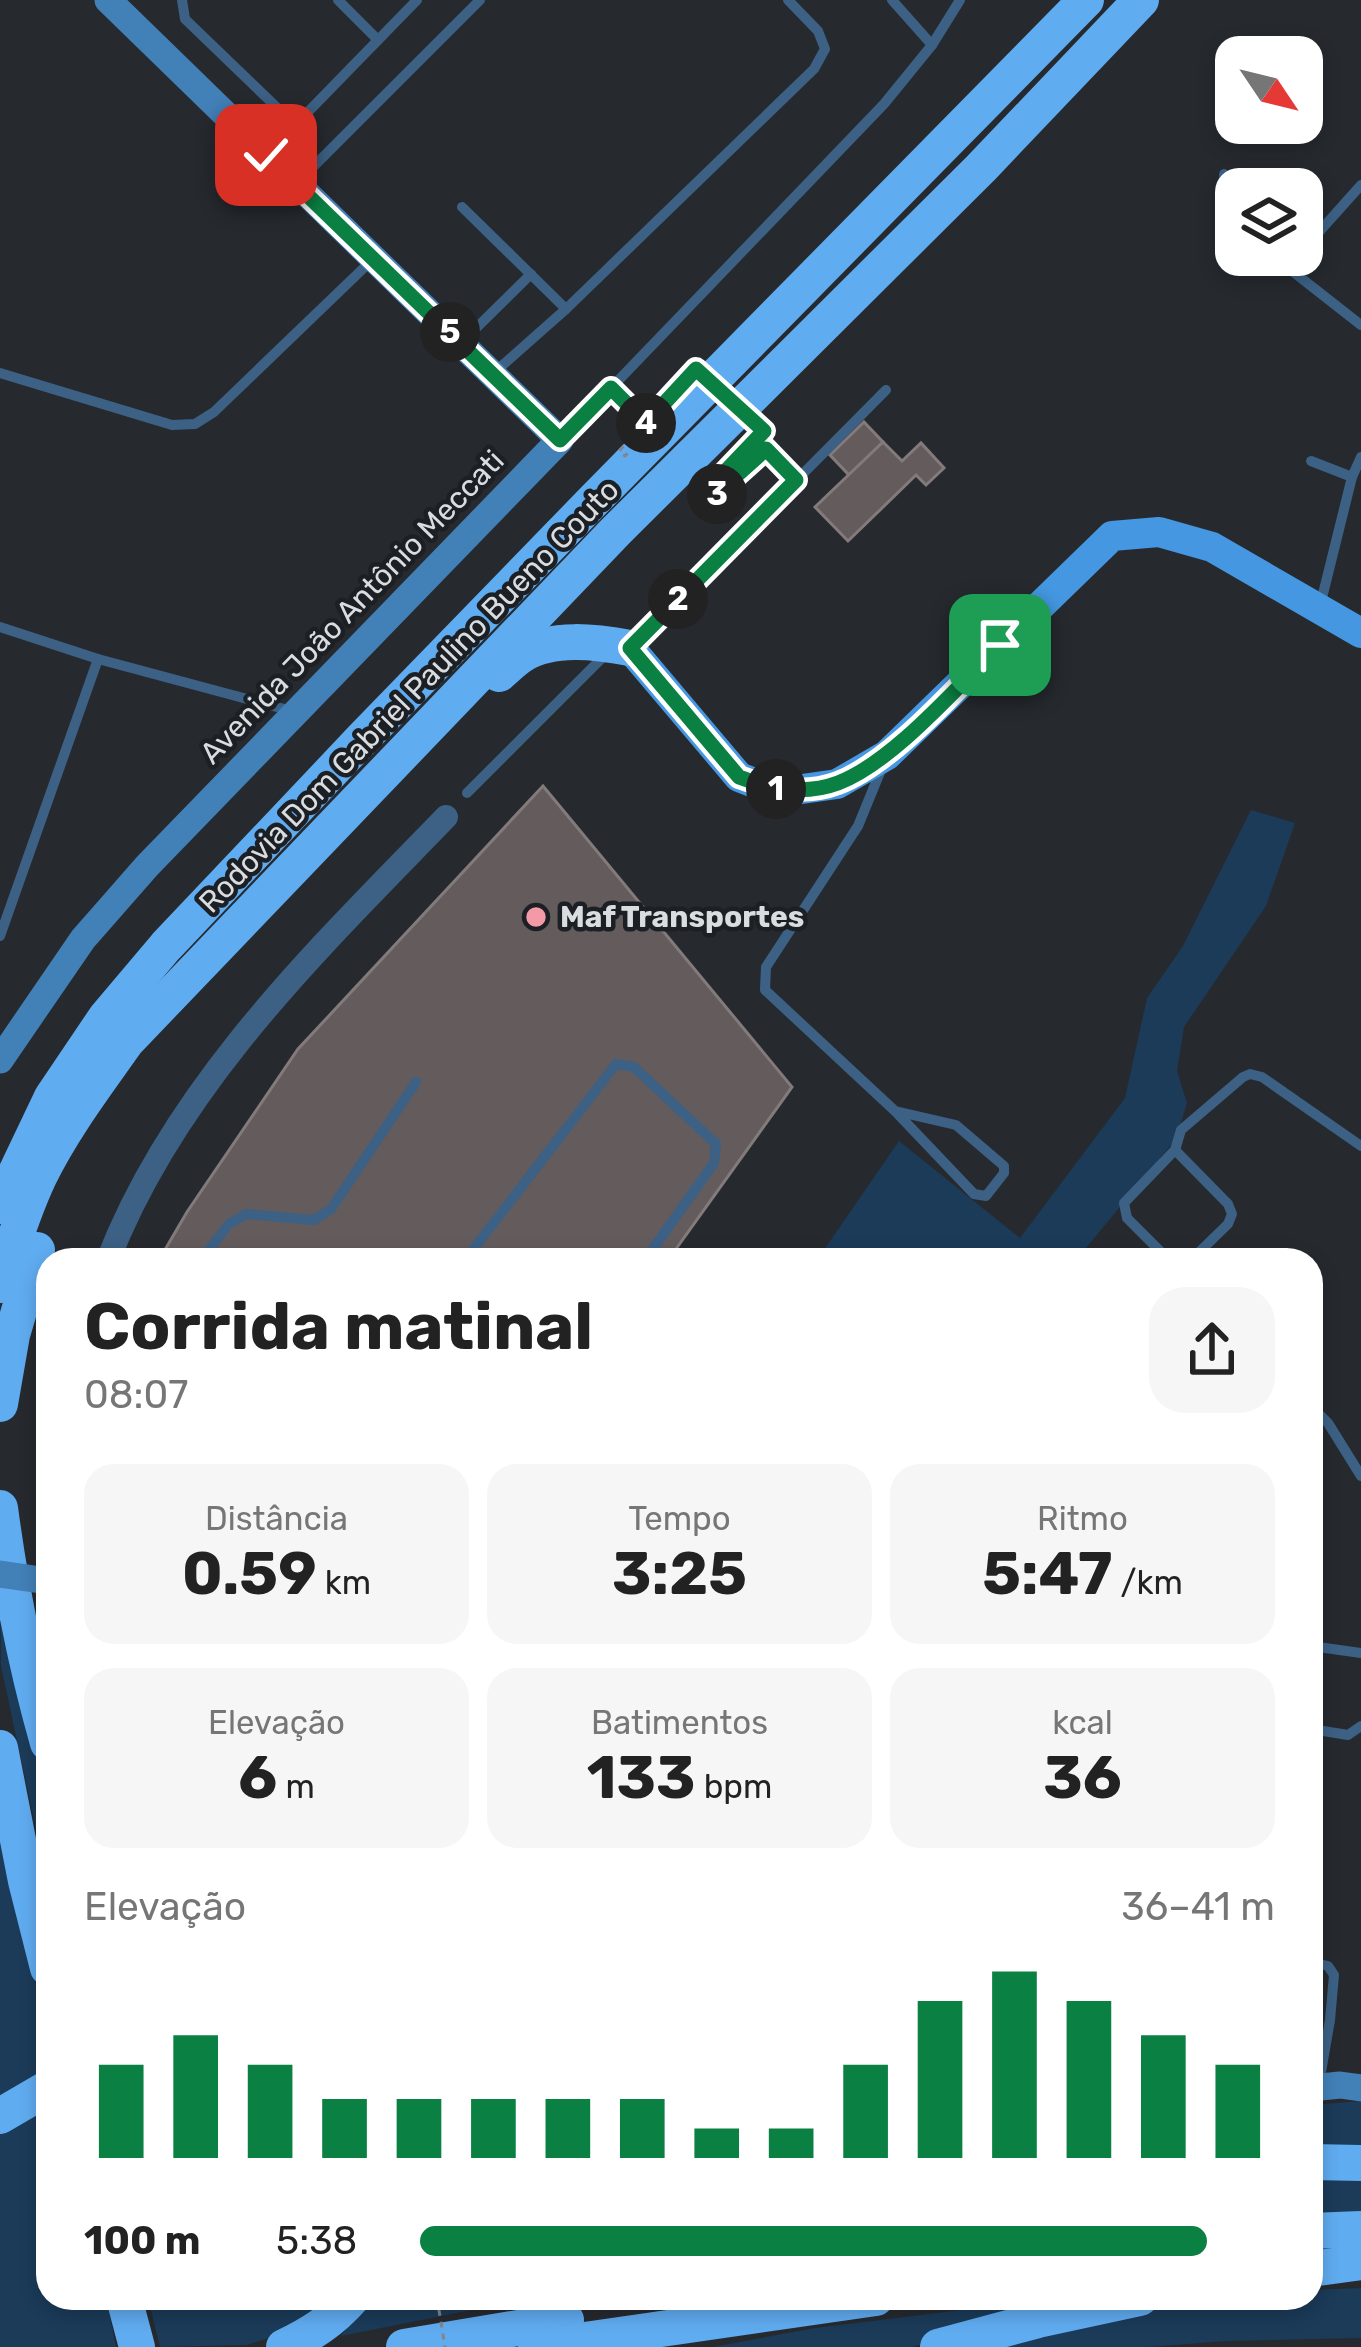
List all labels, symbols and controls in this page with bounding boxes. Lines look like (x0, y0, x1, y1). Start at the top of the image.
north arrow (1215, 36, 1323, 144)
map controls (1215, 36, 1323, 276)
pin (215, 104, 317, 206)
icon: check (233, 122, 299, 188)
button: layers (1215, 168, 1323, 276)
pin: 5 (420, 302, 480, 362)
text: 5 (439, 312, 461, 351)
pin: 4 (616, 393, 676, 453)
text: 4 (635, 403, 657, 442)
street label: Avenida João Antônio Meccati (192, 443, 512, 771)
pin: 3 (687, 464, 747, 524)
street label: Rodovia Dom Gabriel Paulino Bueno Couto (192, 472, 626, 920)
text: 3 (706, 474, 728, 513)
pin: 2 (648, 569, 708, 629)
text: 2 (667, 579, 689, 618)
pin (949, 594, 1051, 696)
icon: arrive (967, 612, 1033, 678)
pin: 1 (746, 759, 806, 819)
text: 1 (768, 769, 784, 808)
place label: Maf Transportes (560, 899, 804, 935)
marker: Maf Transportes (523, 904, 549, 930)
text: Corrida matinal (84, 1287, 593, 1366)
button: share (1149, 1287, 1275, 1413)
text: 08:07 (84, 1372, 188, 1418)
text: Distância (205, 1499, 348, 1538)
text: Tempo (628, 1499, 731, 1538)
text: Ritmo (1037, 1499, 1128, 1538)
text: 0.59 (182, 1538, 317, 1609)
text: 3:25 (612, 1538, 747, 1609)
text: 5:47 (982, 1538, 1112, 1609)
text: km (317, 1563, 371, 1602)
text: /km (1112, 1563, 1183, 1602)
text: Elevação (208, 1703, 345, 1742)
text: Batimentos (591, 1703, 768, 1742)
text: kcal (1052, 1703, 1113, 1742)
text: 6 (238, 1742, 277, 1813)
text: 133 (587, 1742, 696, 1813)
text: 36 (1043, 1742, 1122, 1813)
text: m (277, 1767, 315, 1806)
text: bpm (696, 1767, 772, 1806)
text: Elevação (84, 1884, 246, 1930)
text: 36–41 m (1121, 1884, 1275, 1930)
text: 100 m (84, 2218, 200, 2264)
text: 5:38 (276, 2218, 357, 2264)

